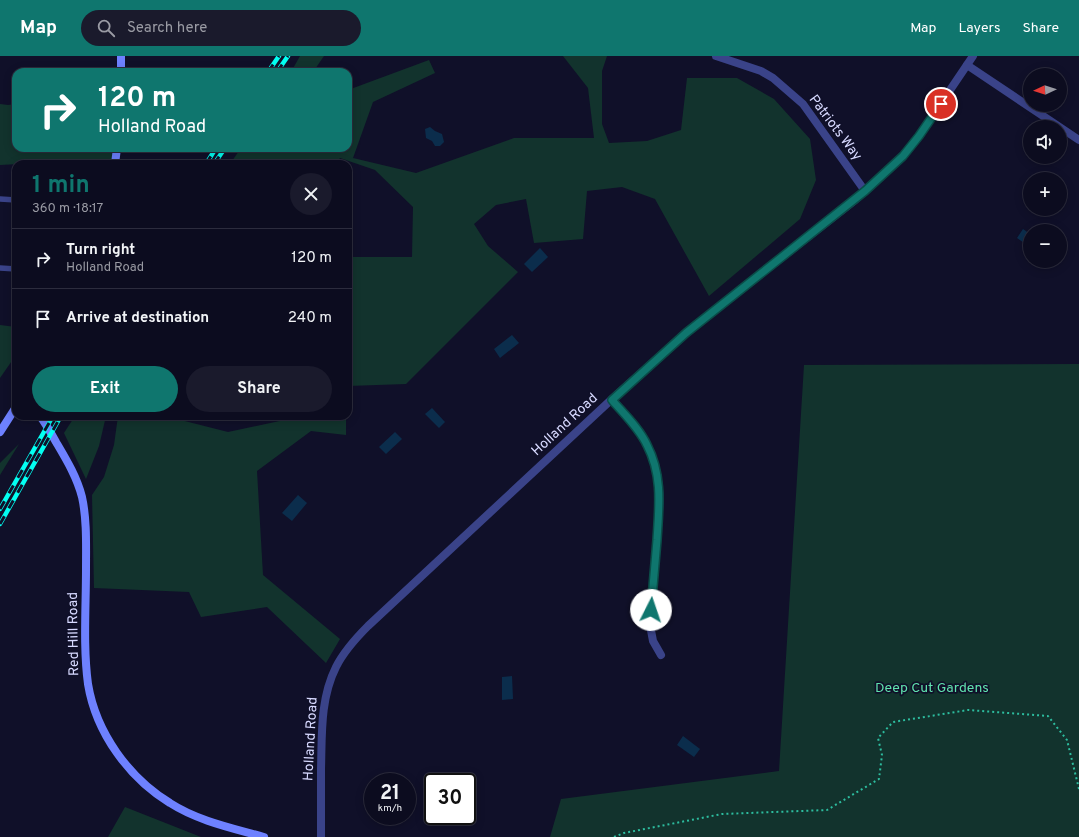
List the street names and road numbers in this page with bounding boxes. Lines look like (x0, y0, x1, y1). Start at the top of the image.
street label: Patriots Way (805, 92, 865, 164)
street label: Holland Road (528, 390, 602, 460)
street label: Red Hill Road (65, 592, 83, 676)
street label: Holland Road (300, 697, 322, 781)

